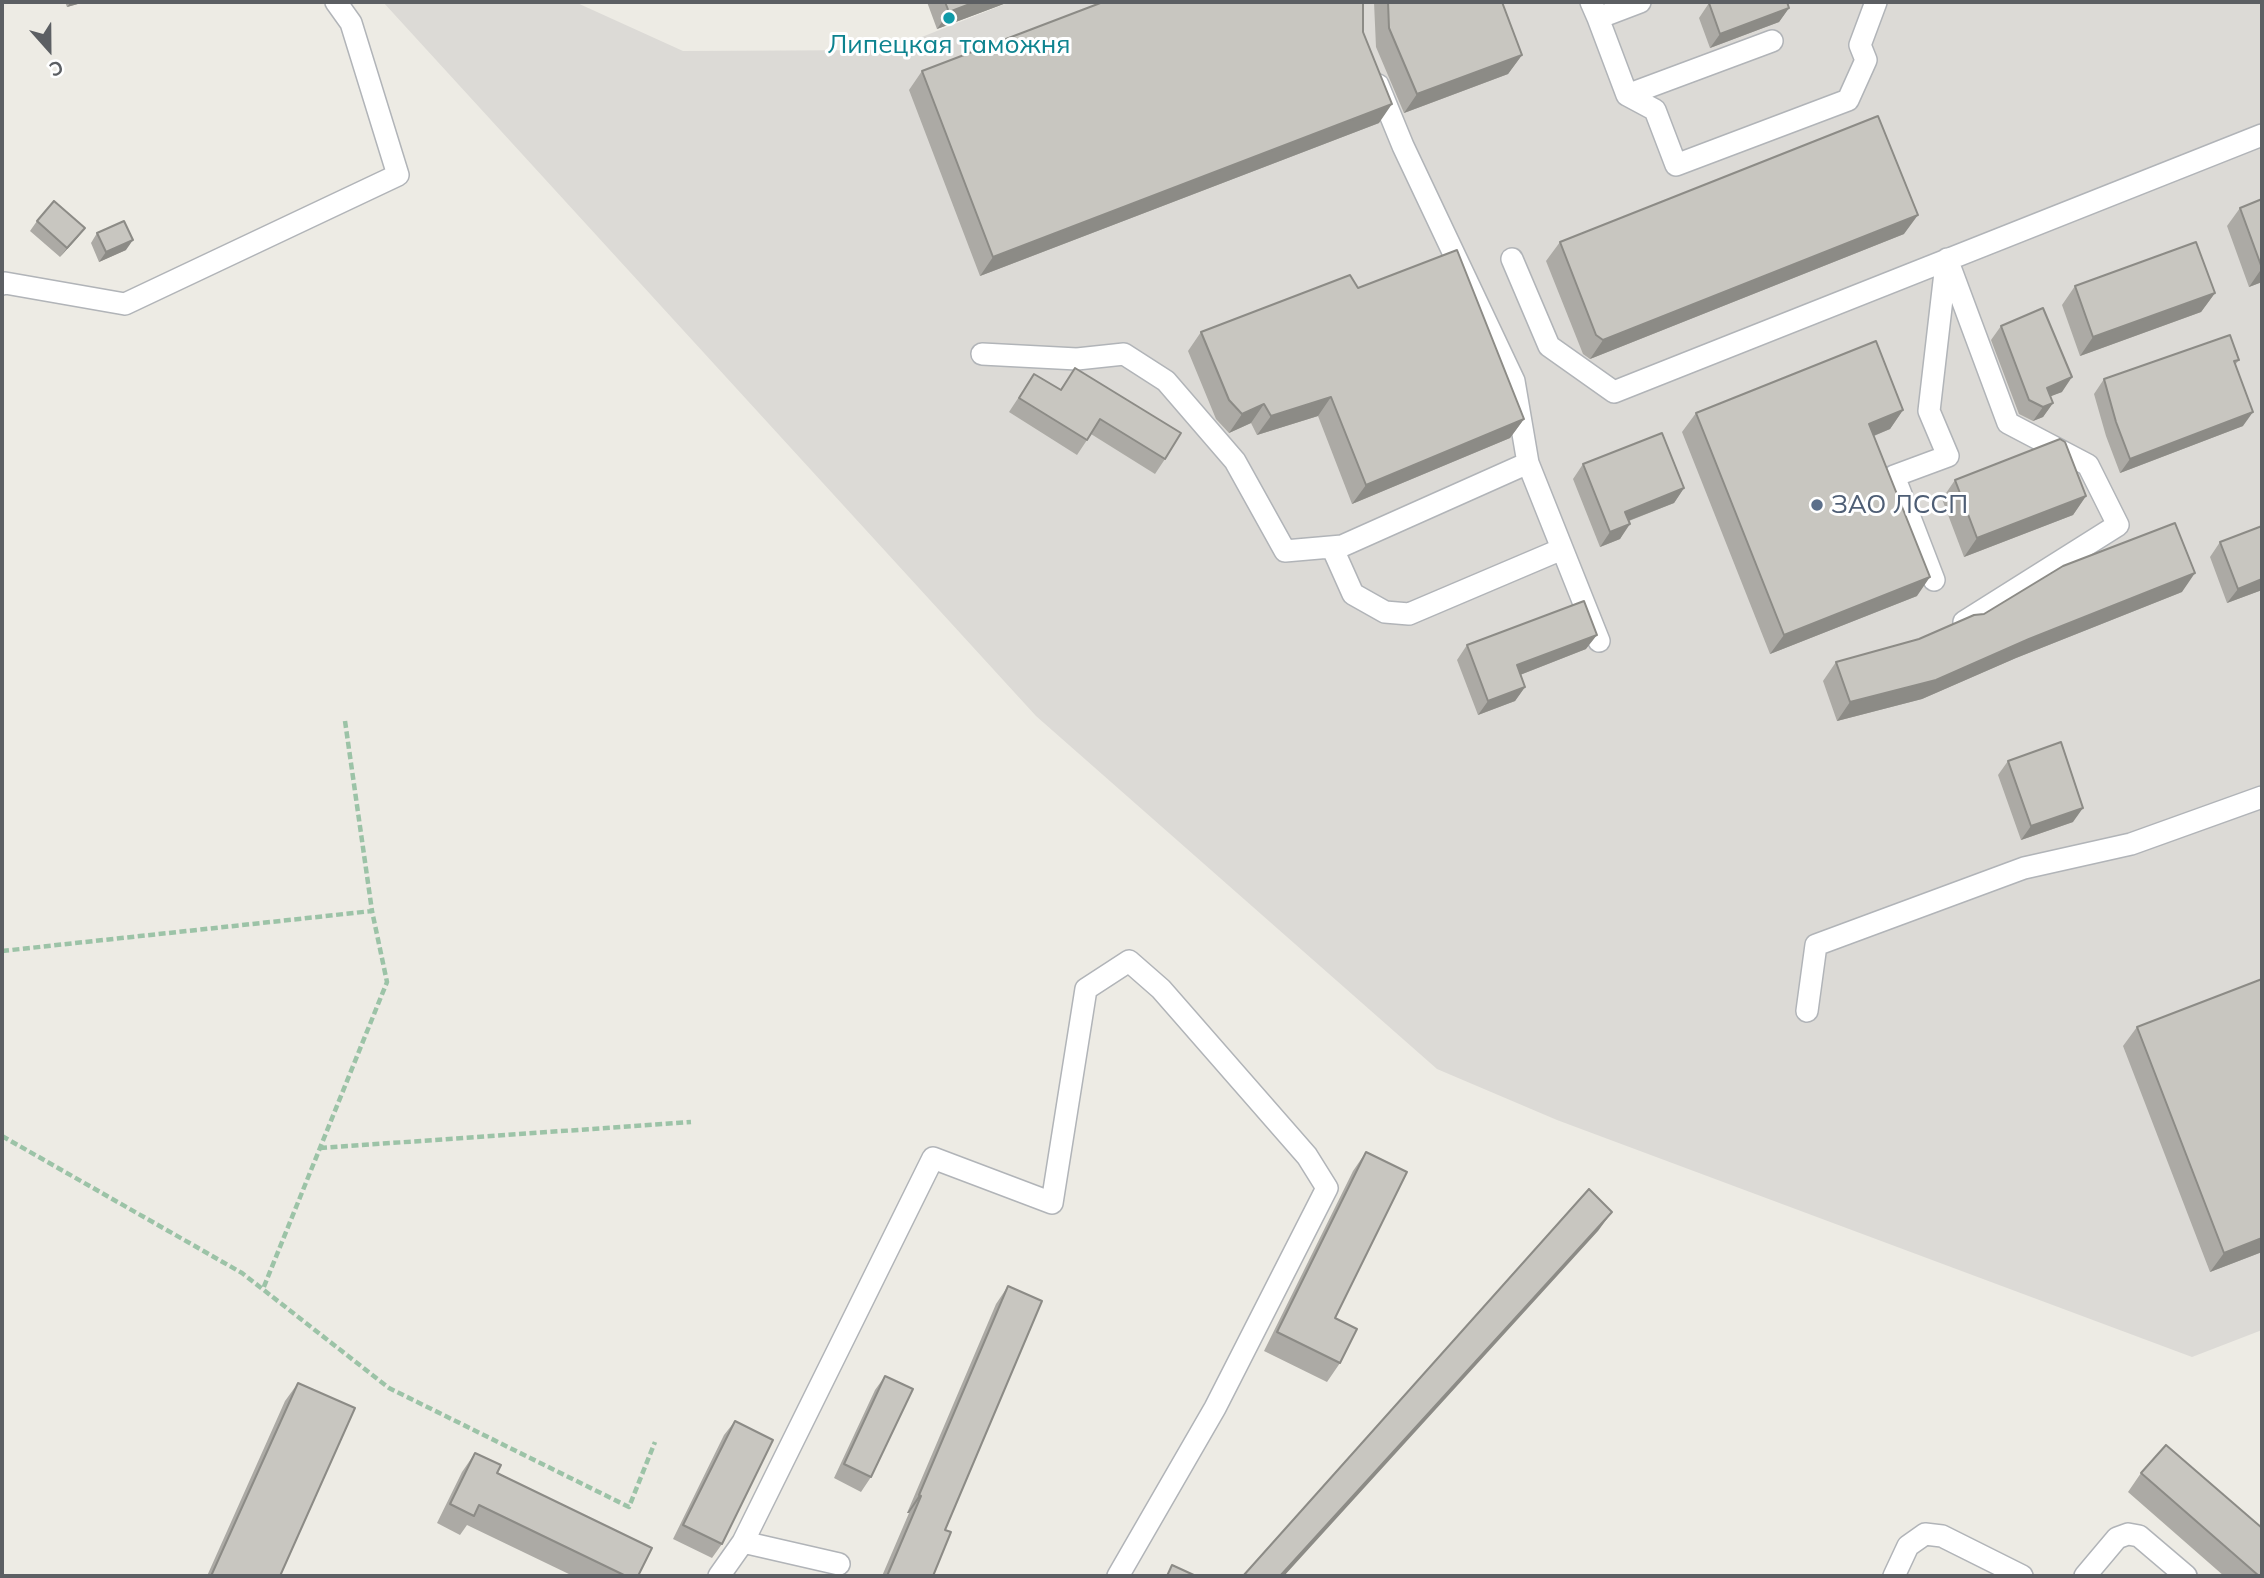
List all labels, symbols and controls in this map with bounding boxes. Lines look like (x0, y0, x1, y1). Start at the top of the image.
marker: Липецкая таможня (941, 10, 957, 26)
north arrow (14, 14, 84, 84)
place label: Липецкая таможня (827, 29, 1071, 61)
text: С (46, 55, 67, 82)
place label: ЗАО ЛССП (1831, 489, 1968, 521)
marker: ЗАО ЛССП (1809, 497, 1825, 513)

